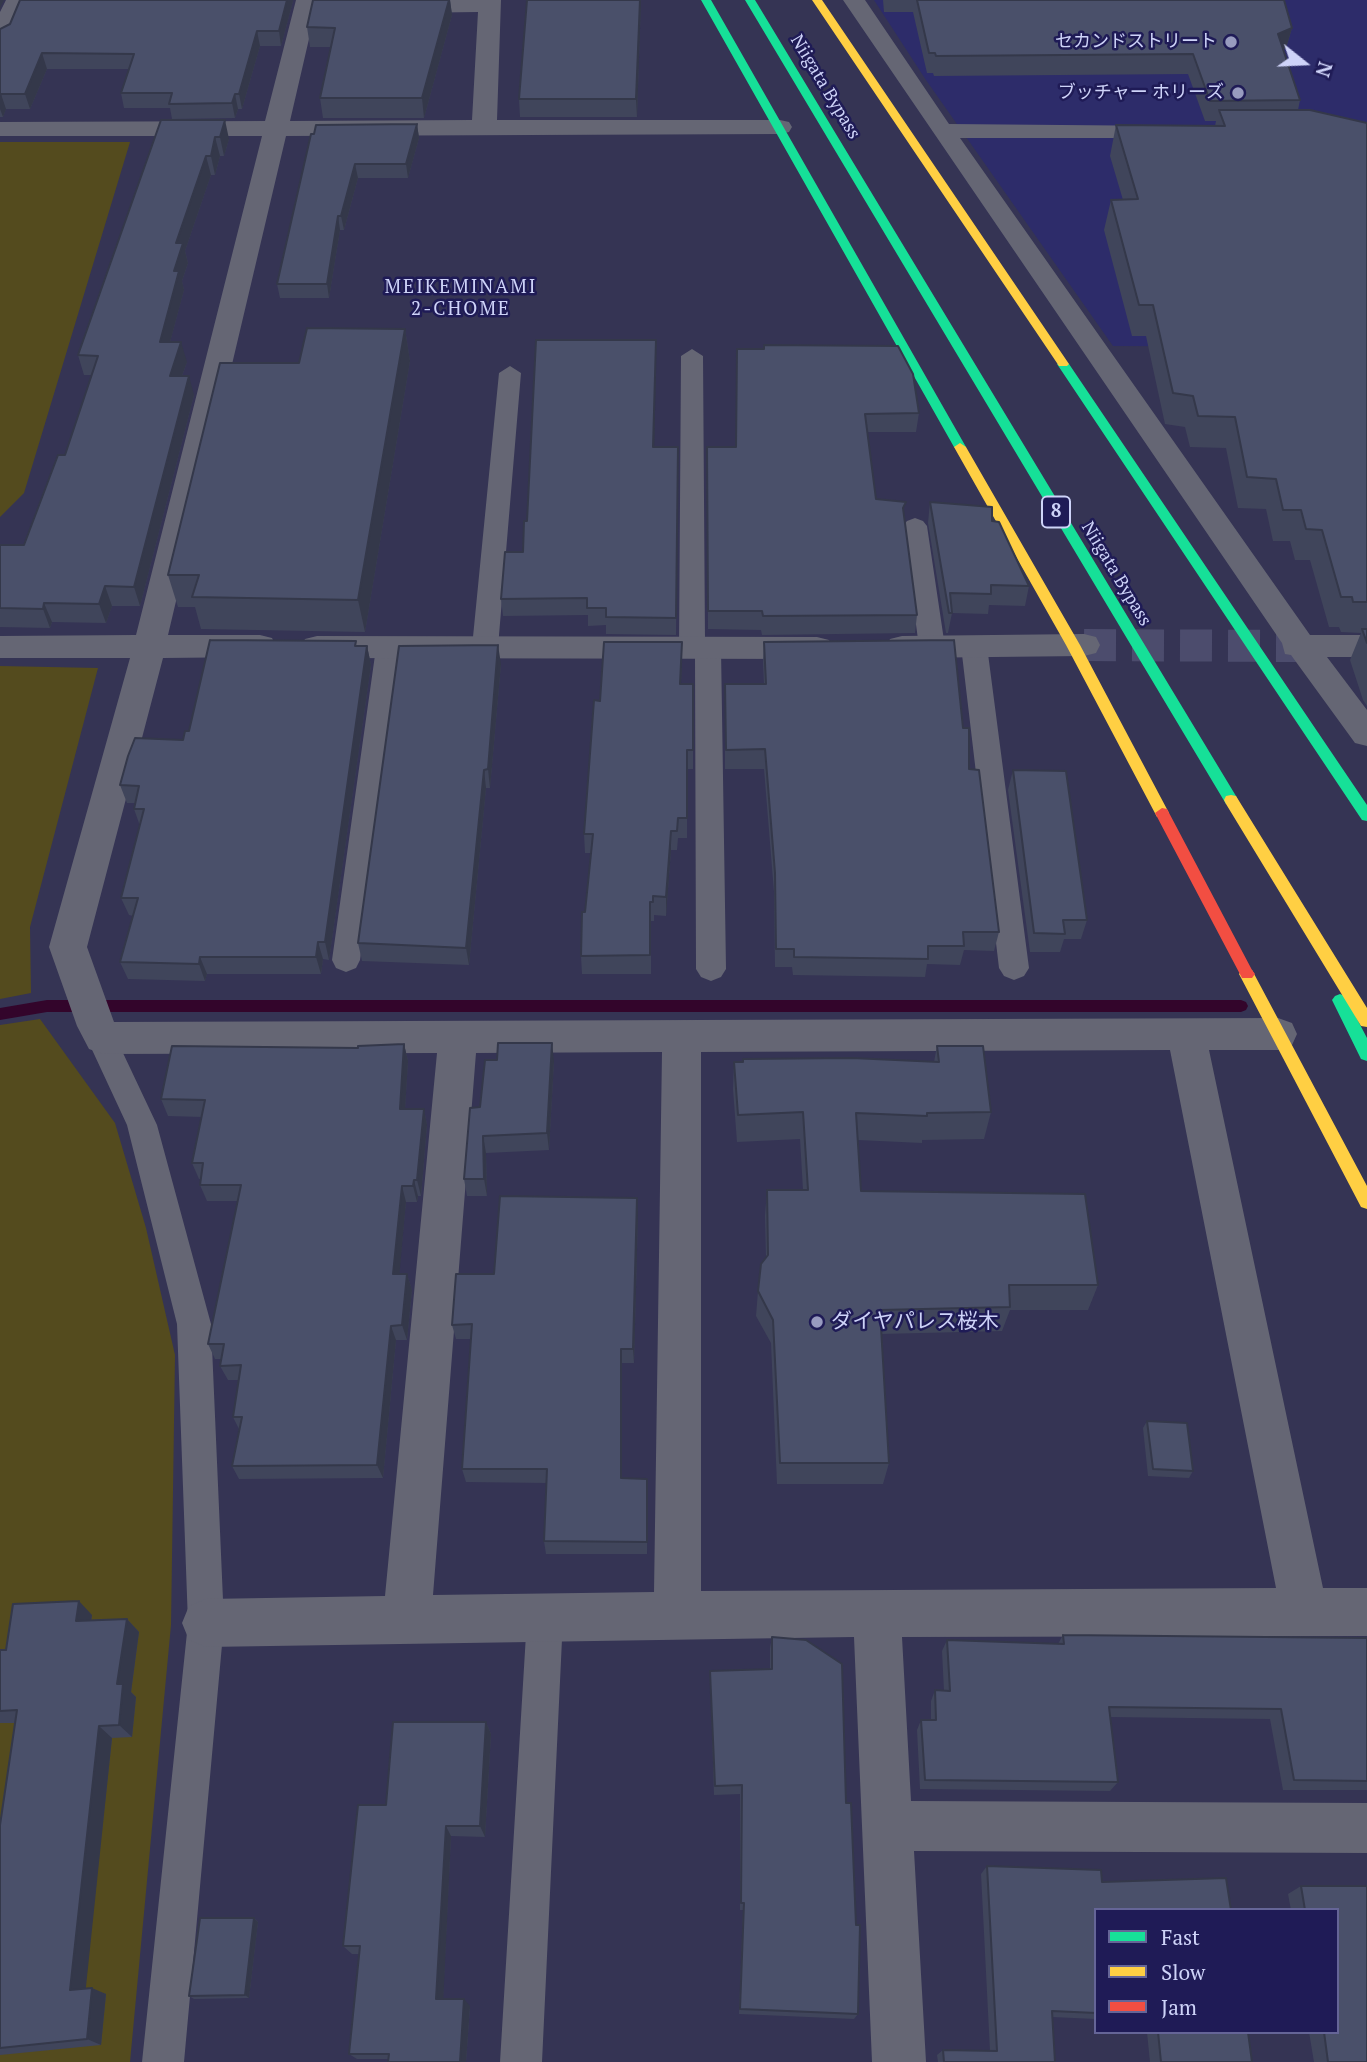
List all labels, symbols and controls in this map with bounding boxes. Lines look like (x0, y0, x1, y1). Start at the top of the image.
north arrow (1269, 28, 1339, 98)
street label: Niigata Bypass (785, 31, 865, 143)
place label: セカンドストリート (1055, 31, 1217, 53)
marker: セカンドストリート (1223, 34, 1239, 50)
text: N (1310, 59, 1339, 80)
place label: ブッチャー ホリーズ (1058, 82, 1224, 104)
marker: ブッチャー ホリーズ (1230, 85, 1246, 101)
district label: MEIKEMINAMI 2-CHOME (386, 277, 536, 321)
road number: 8 (1042, 496, 1070, 527)
street label: Niigata Bypass (1076, 518, 1156, 630)
place label: ダイヤパレス桜木 (831, 1309, 999, 1335)
marker: ダイヤパレス桜木 (809, 1314, 825, 1330)
legend (1094, 1908, 1339, 2034)
text: Fast (1161, 1923, 1200, 1951)
text: Slow (1161, 1958, 1205, 1986)
text: Jam (1161, 1993, 1197, 2021)

